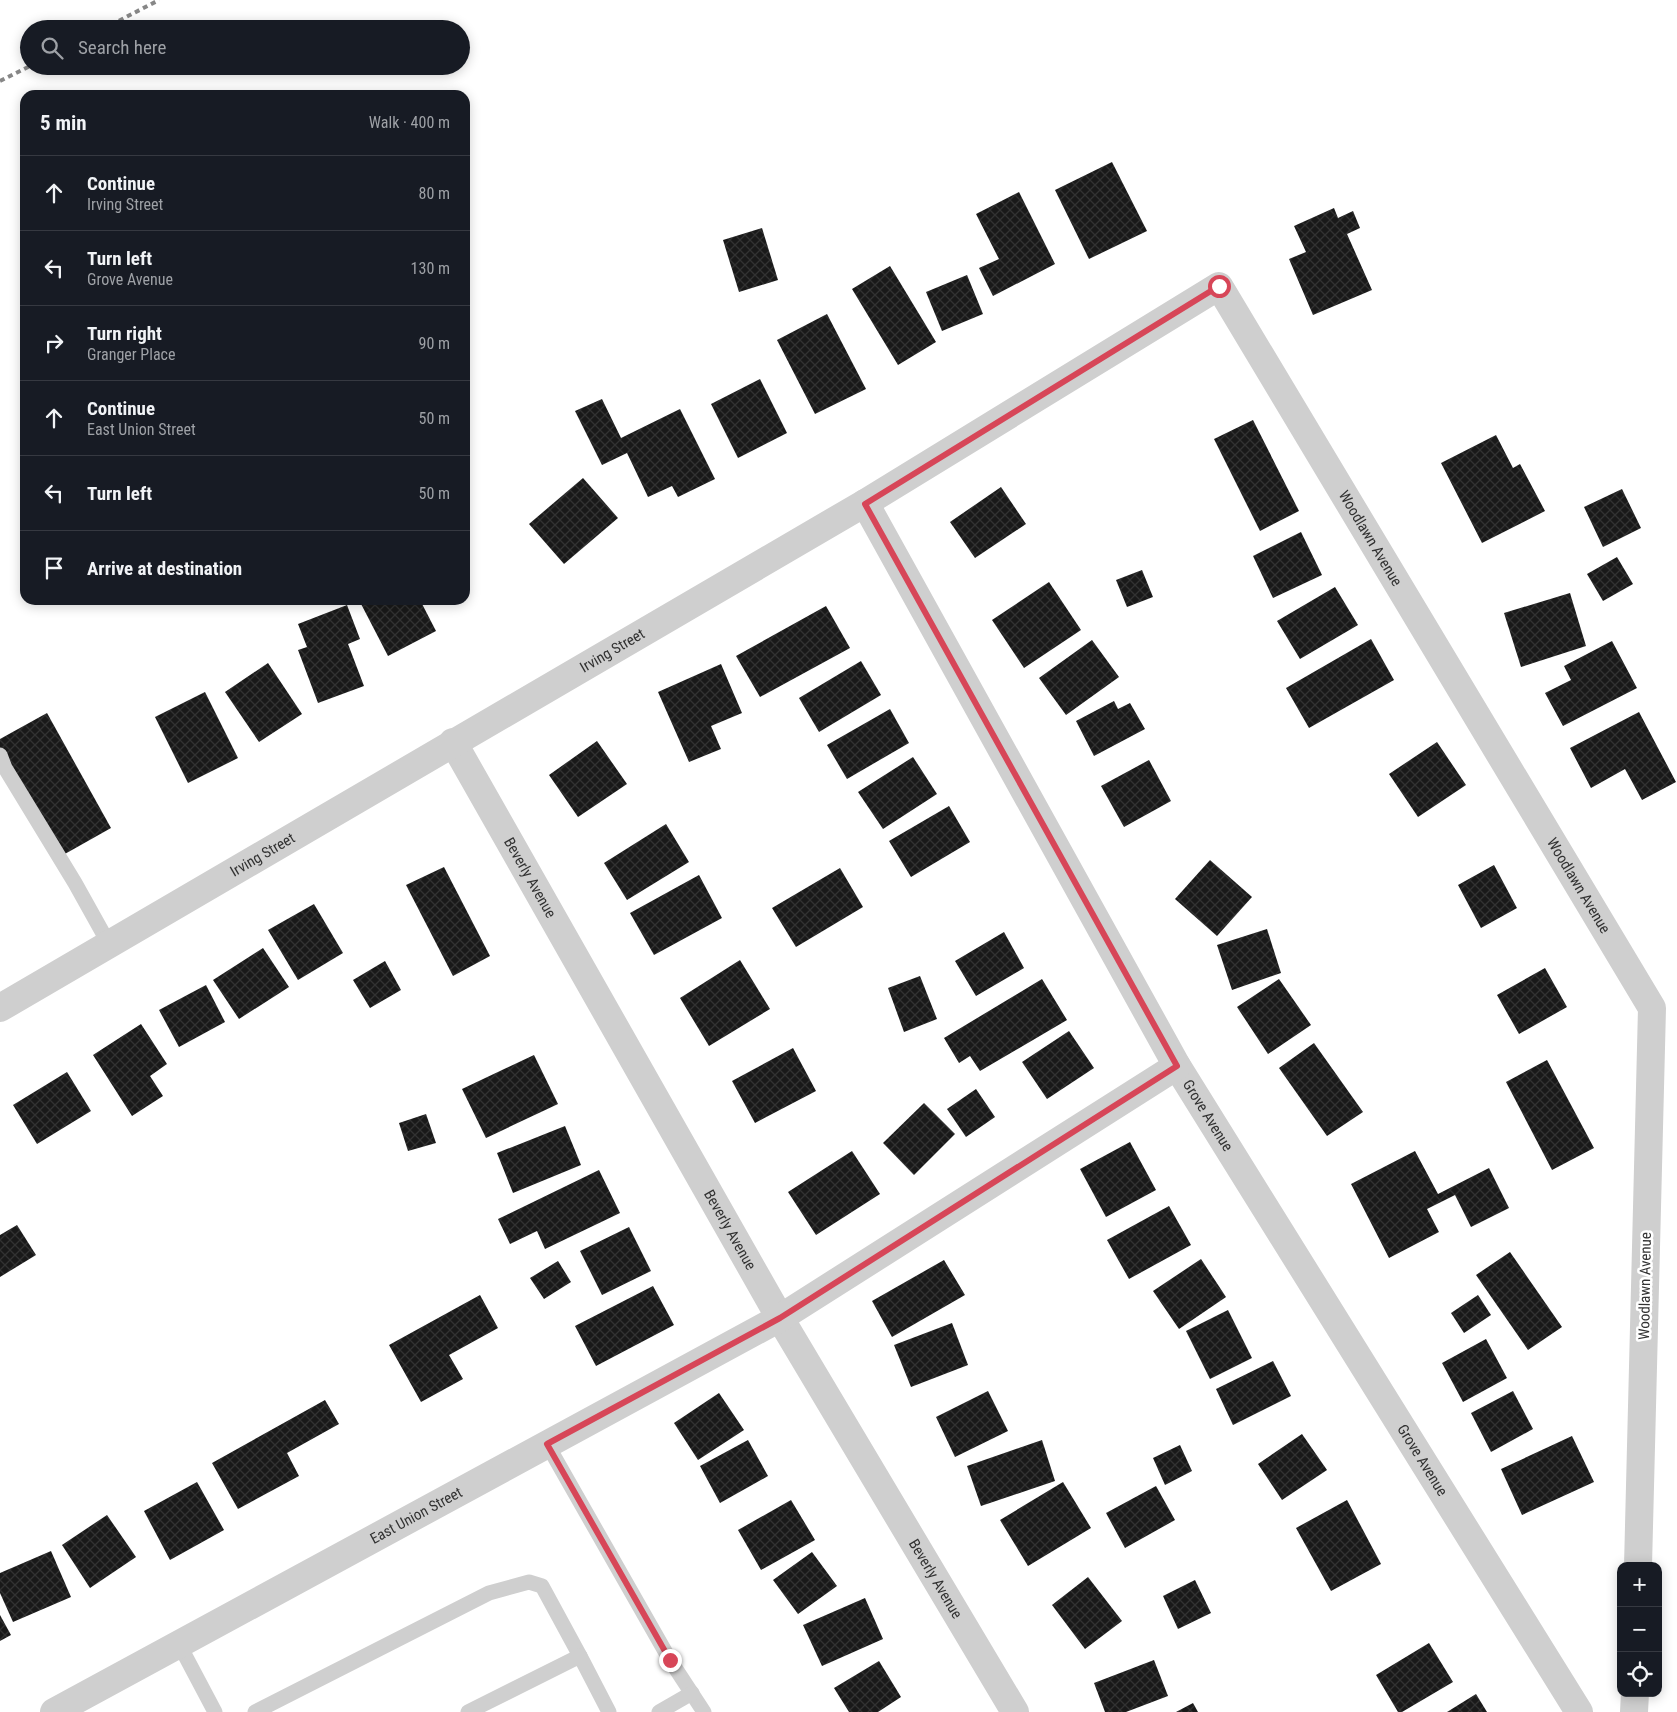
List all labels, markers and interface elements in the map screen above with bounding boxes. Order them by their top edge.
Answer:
search box [20,20,470,75]
icon: search [38,34,66,62]
text: Search here [78,36,166,59]
text: 5 min [40,111,87,135]
text: Walk · 400 m [369,113,450,132]
text: Continue [87,172,155,195]
icon: ahead [40,179,68,207]
text: 80 m [418,184,450,203]
text: Irving Street [87,195,163,214]
text: Turn left [87,247,152,270]
icon: left [40,254,68,282]
text: 130 m [411,259,450,278]
text: Grove Avenue [87,270,173,289]
route start [1208,275,1231,298]
text: Turn right [87,322,162,345]
icon: right [40,329,68,357]
text: 90 m [418,334,450,353]
text: Granger Place [87,345,175,364]
text: Continue [87,397,155,420]
icon: ahead [40,404,68,432]
text: 50 m [418,409,450,428]
text: East Union Street [87,420,196,439]
icon: left [40,479,68,507]
text: Turn left [87,482,152,505]
text: 50 m [418,484,450,503]
street label: Woodlawn Avenue [1335,487,1406,589]
icon: arrive [40,554,68,582]
text: Arrive at destination [87,557,242,580]
street label: Irving Street [577,625,648,676]
street label: Irving Street [227,829,298,881]
street label: Beverly Avenue [500,834,560,921]
street label: Woodlawn Avenue [1543,835,1614,937]
street label: Grove Avenue [1179,1076,1237,1155]
street label: Beverly Avenue [700,1187,760,1273]
street label: Woodlawn Avenue [1635,1232,1655,1340]
street label: Grove Avenue [1393,1421,1451,1499]
street label: East Union Street [367,1483,465,1548]
street label: Beverly Avenue [905,1536,966,1622]
map controls [1617,1562,1662,1697]
button: + [1617,1562,1662,1607]
button: − [1617,1607,1662,1652]
route end [659,1649,682,1672]
button: locate [1617,1652,1662,1697]

